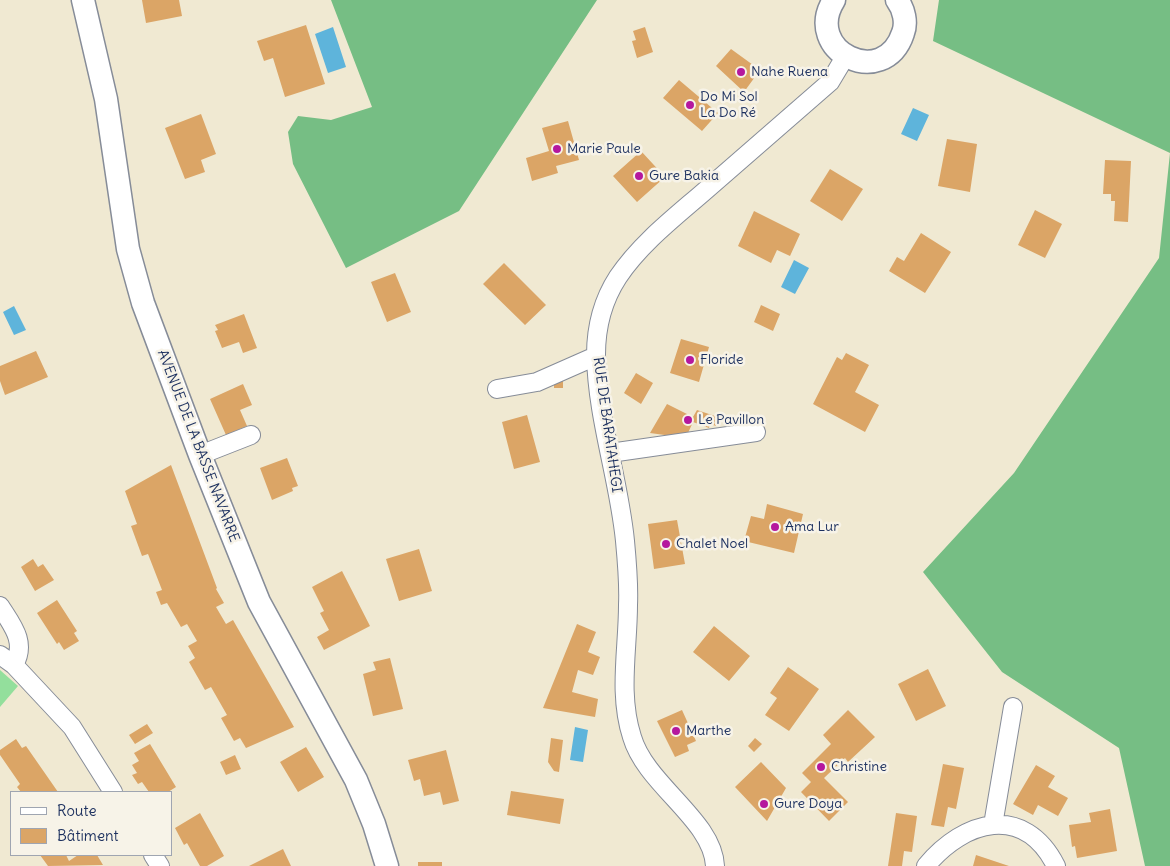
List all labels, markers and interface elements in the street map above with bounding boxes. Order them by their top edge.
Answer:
place label: Nahe Ruena [751,64,828,80]
marker: Nahe Ruena [735,66,747,78]
place label: Do Mi Sol La Do Ré [700,89,758,121]
marker: Do Mi Sol La Do Ré [684,99,696,111]
place label: Marie Paule [567,141,641,157]
marker: Marie Paule [551,143,563,155]
place label: Gure Bakia [649,168,719,184]
marker: Gure Bakia [633,170,645,182]
street label: AVENUE DE LA BASSE NAVARRE [153,347,243,545]
place label: Floride [700,352,743,368]
marker: Floride [684,354,696,366]
street label: RUE DE BARATAHEGI [589,356,625,494]
place label: Le Pavillon [698,412,764,428]
marker: Le Pavillon [682,414,694,426]
place label: Ama Lur [785,519,839,535]
marker: Ama Lur [769,521,781,533]
place label: Chalet Noel [676,536,748,552]
marker: Chalet Noel [660,538,672,550]
place label: Marthe [686,723,731,739]
marker: Marthe [670,725,682,737]
place label: Christine [831,759,887,775]
marker: Christine [815,761,827,773]
legend [10,791,172,856]
place label: Gure Doya [774,796,842,812]
marker: Gure Doya [758,798,770,810]
text: Route [57,801,97,820]
text: Bâtiment [57,826,119,845]

